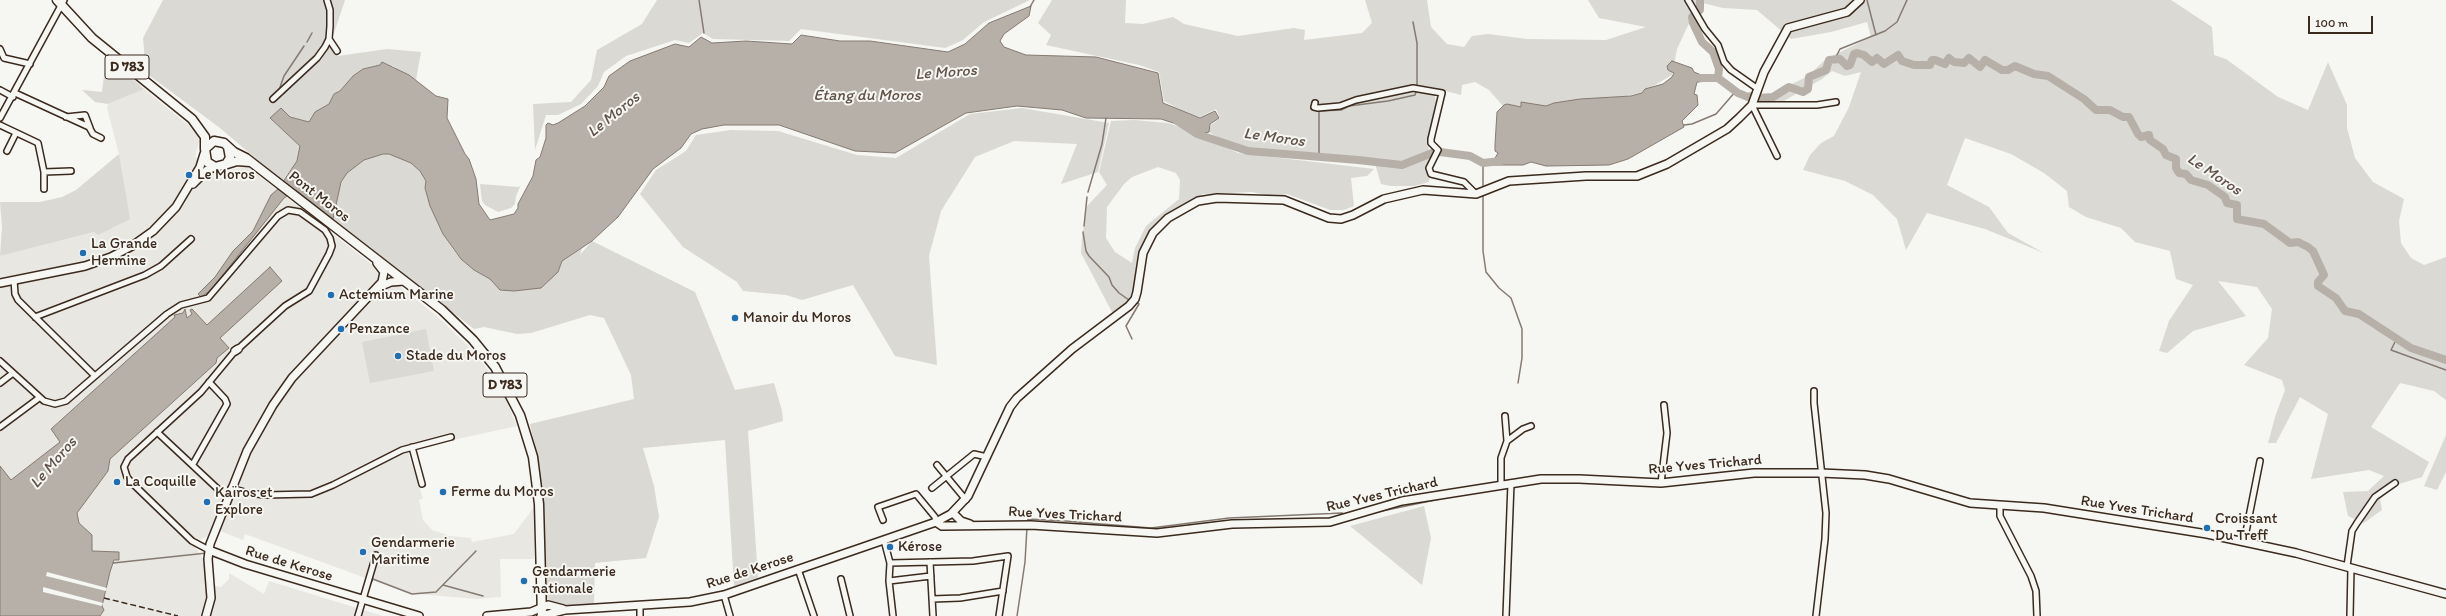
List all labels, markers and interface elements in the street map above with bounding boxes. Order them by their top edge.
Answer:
scale bar [2310,8,2375,34]
text: 100 m [2315,16,2348,30]
road number: D 783 [105,55,149,79]
water label: Le Moros [915,61,977,85]
water label: Étang du Moros [813,86,921,106]
water label: Le Moros [584,88,644,142]
water label: Le Moros [1242,124,1306,152]
water label: Le Moros [2183,150,2245,200]
place label: Le Moros [197,166,255,184]
street label: Pont Moros [285,167,353,227]
marker: Le Moros [184,170,194,180]
place label: La Grande Hermine [91,235,157,270]
marker: La Grande Hermine [78,248,88,258]
place label: Actemium Marine [339,286,454,304]
marker: Actemium Marine [326,290,336,300]
place label: Manoir du Moros [743,309,851,327]
marker: Manoir du Moros [730,313,740,323]
place label: Penzance [349,320,410,338]
marker: Penzance [336,324,346,334]
place label: Stade du Moros [406,347,506,365]
marker: Stade du Moros [393,351,403,361]
road number: D 783 [483,373,527,397]
water label: Le Moros [27,433,81,493]
street label: Rue Yves Trichard [1648,451,1762,479]
place label: La Coquille [125,473,196,491]
street label: Rue Yves Trichard [1325,473,1439,517]
marker: La Coquille [112,477,122,487]
place label: Ferme du Moros [451,483,554,501]
place label: Kaïros et Explore [215,484,273,519]
marker: Ferme du Moros [438,487,448,497]
street label: Rue Yves Trichard [2079,492,2195,528]
marker: Kaïros et Explore [202,497,212,507]
street label: Rue Yves Trichard [1008,503,1122,527]
place label: Croissant Du Treff [2215,510,2277,545]
marker: Croissant Du Treff [2202,523,2212,533]
place label: Gendarmerie Maritime [371,534,455,569]
place label: Kérose [898,538,942,556]
street label: Rue de Kerose [243,542,335,586]
marker: Kérose [885,542,895,552]
marker: Gendarmerie Maritime [358,547,368,557]
street label: Rue de Kerose [704,548,796,594]
place label: Gendarmerie nationale [532,563,616,598]
marker: Gendarmerie nationale [519,576,529,586]

